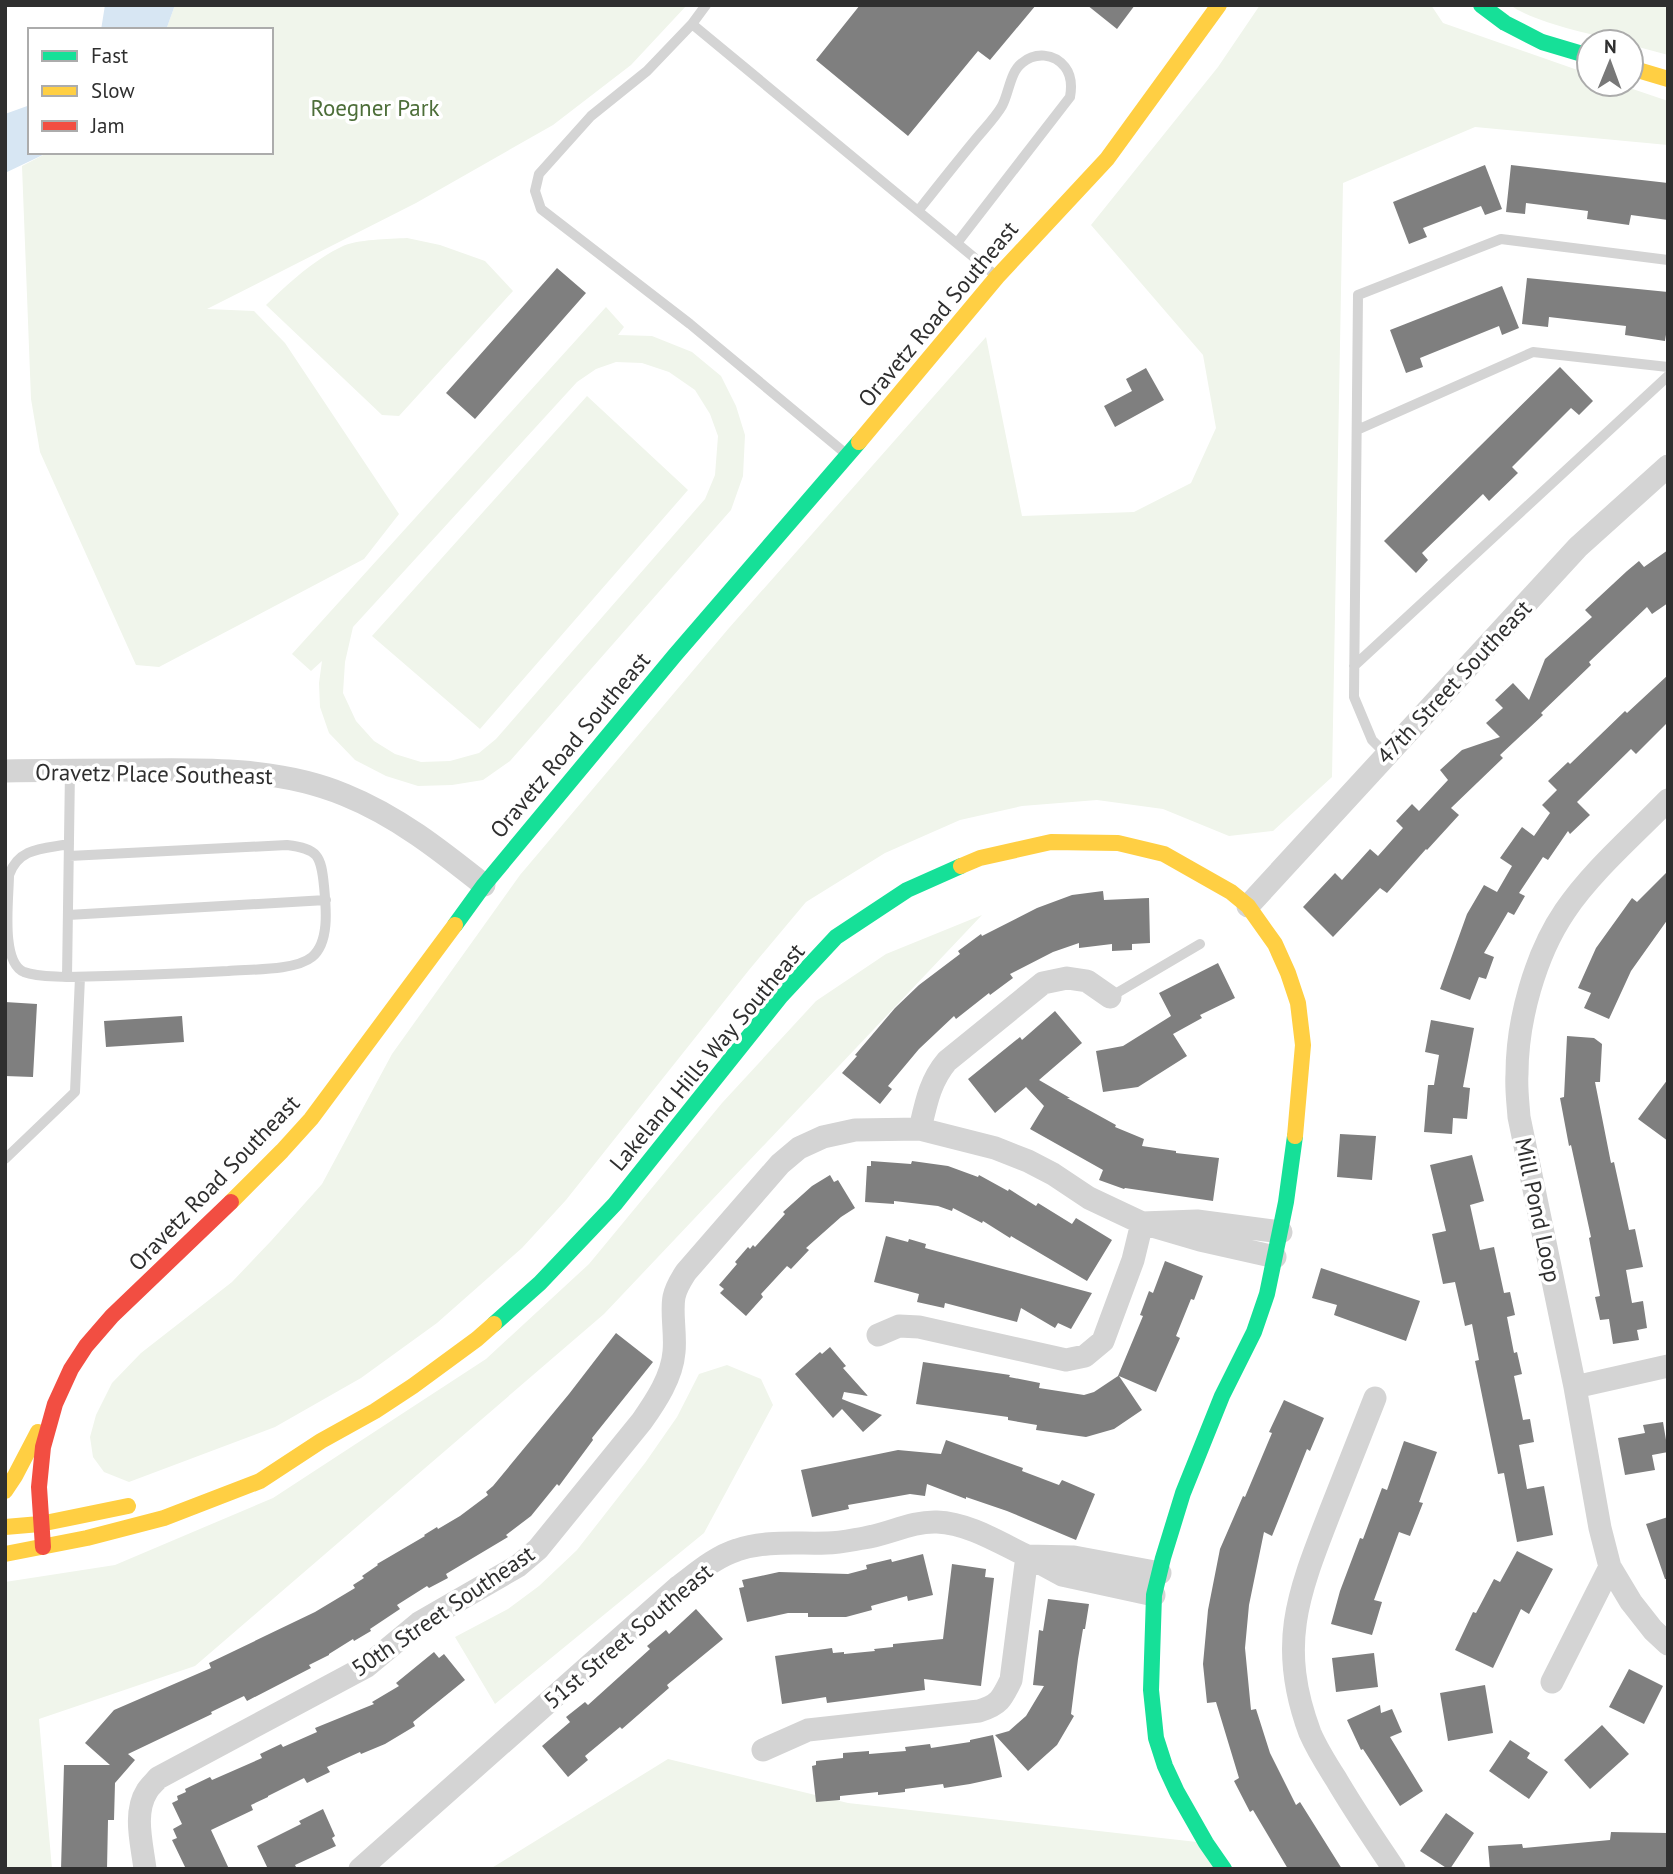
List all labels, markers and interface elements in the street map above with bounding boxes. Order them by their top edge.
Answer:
legend [28,28,273,154]
north arrow [1575,28,1645,98]
text: N [1604,34,1617,58]
text: Fast [91,42,128,69]
text: Slow [91,77,135,104]
park label: Roegner Park [310,93,440,122]
text: Jam [90,112,125,139]
street label: Oravetz Road Southeast [851,215,1024,413]
street label: 47th Street Southeast [1370,593,1537,770]
street label: Oravetz Road Southeast [483,646,656,844]
street label: Oravetz Place Southeast [35,757,273,790]
street label: Lakeland Hills Way Southeast [603,937,811,1176]
street label: Oravetz Road Southeast [122,1088,305,1277]
street label: Mill Pond Loop [1509,1135,1568,1285]
street label: 50th Street Southeast [346,1539,540,1683]
street label: 51st Street Southeast [537,1556,718,1715]

